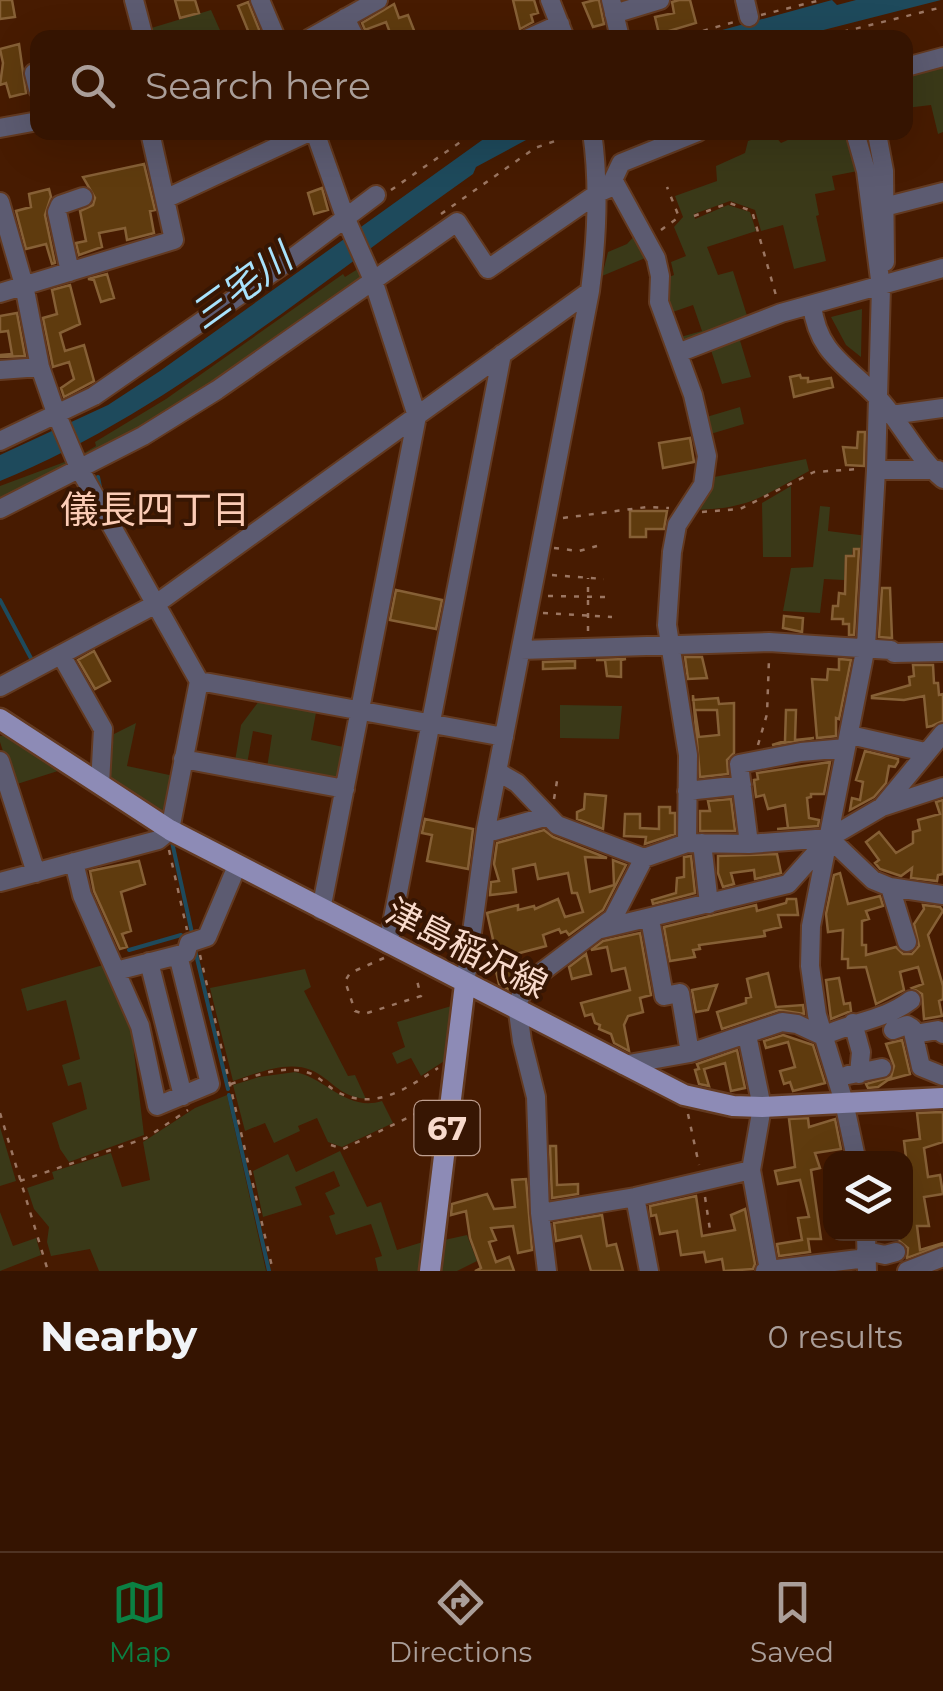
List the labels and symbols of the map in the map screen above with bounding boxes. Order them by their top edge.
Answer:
water label: 三宅川 [181,231,304,339]
district label: 儀長四丁目 [60,486,250,533]
street label: 津島稲沢線 [379,889,555,1007]
road number: 67 [414,1101,480,1155]

